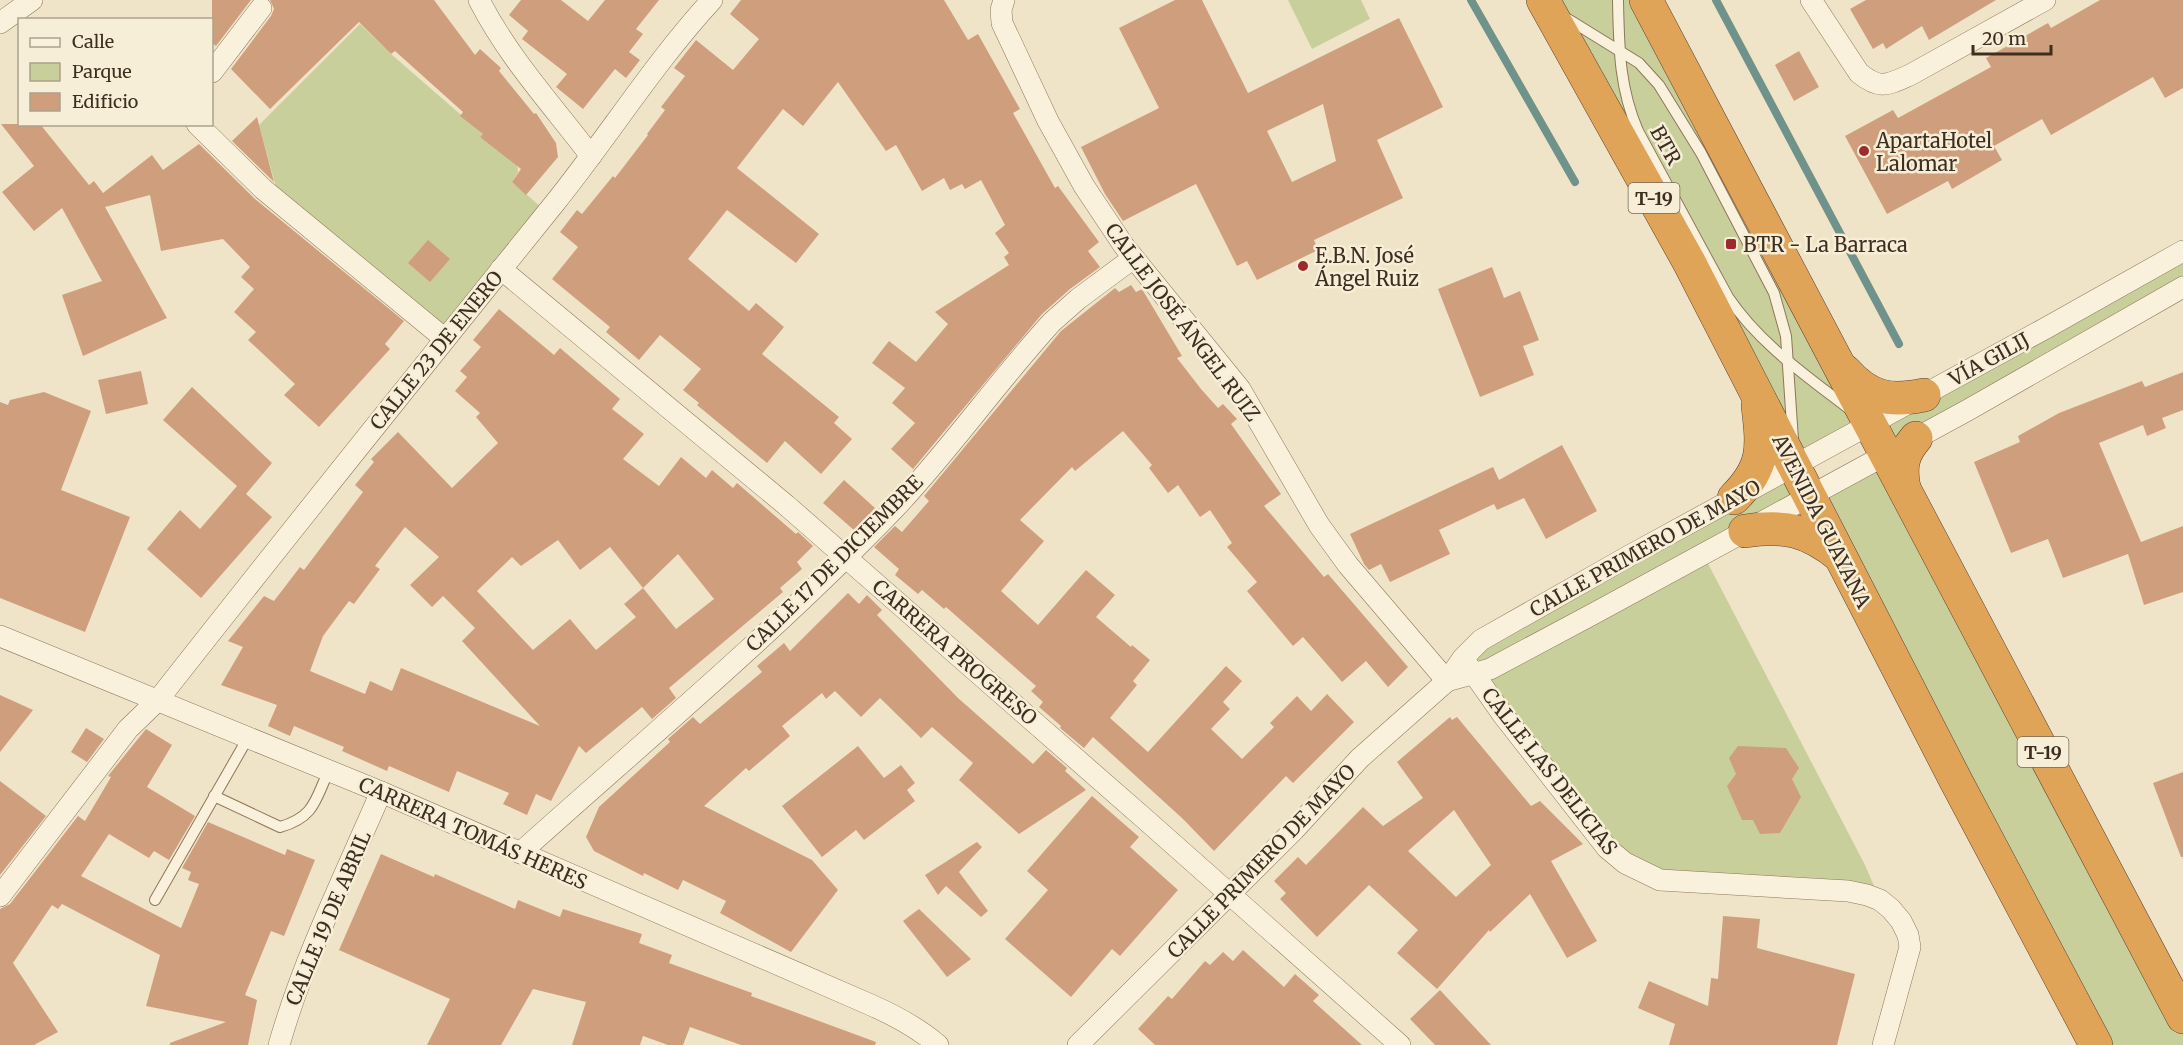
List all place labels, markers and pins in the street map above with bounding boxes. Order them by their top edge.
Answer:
place label: ApartaHotel Lalomar [1875,128,1992,176]
marker: ApartaHotel Lalomar [1857,144,1871,158]
place label: BTR - La Barraca [1743,232,1908,257]
marker: BTR - La Barraca [1724,237,1738,251]
place label: E.B.N. José Ángel Ruiz [1314,243,1419,291]
marker: E.B.N. José Ángel Ruiz [1296,259,1310,273]

